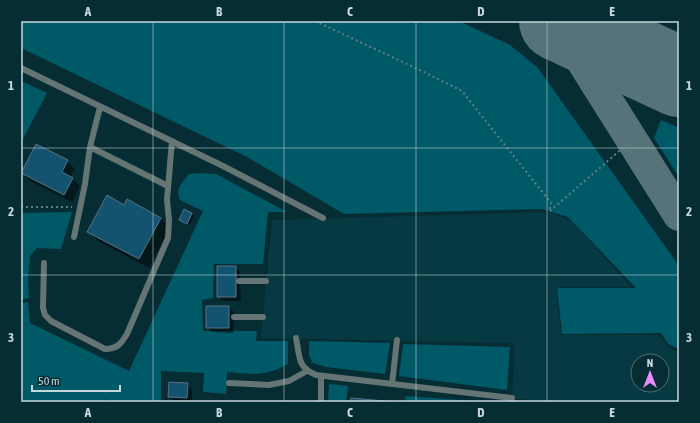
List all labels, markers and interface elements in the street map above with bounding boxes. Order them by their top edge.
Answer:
text: A [84,4,92,19]
text: B [216,4,223,19]
text: C [347,4,353,19]
text: D [477,4,485,19]
text: E [609,4,615,19]
text: 1 [8,78,14,93]
text: 1 [686,78,692,93]
text: 2 [8,204,14,219]
text: 2 [686,204,692,219]
text: 3 [8,330,14,345]
text: 3 [686,330,692,345]
north arrow [630,353,670,393]
text: N [647,357,653,369]
scale bar [32,367,120,393]
text: 50 m [38,374,60,388]
text: A [84,405,92,420]
text: B [216,405,223,420]
text: C [347,405,353,420]
text: D [477,405,485,420]
text: E [609,405,615,420]

